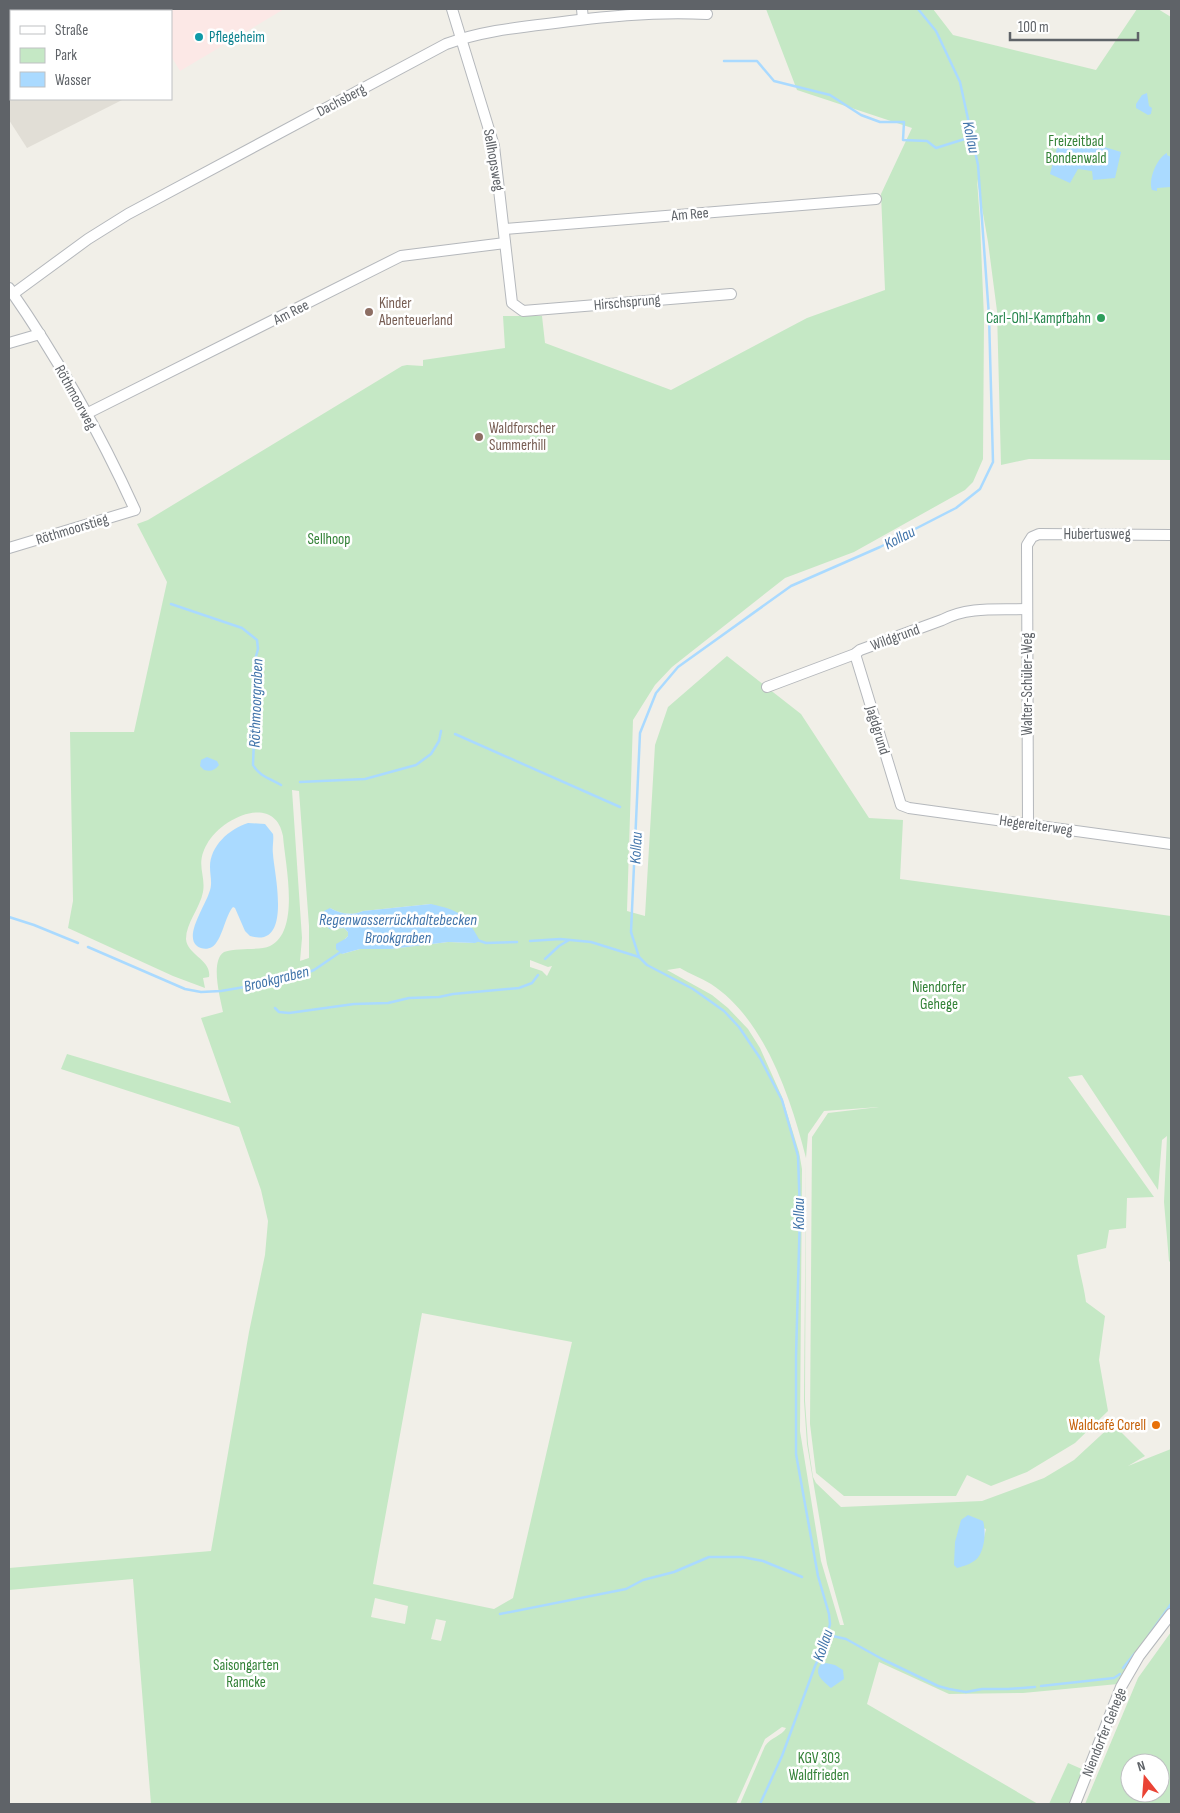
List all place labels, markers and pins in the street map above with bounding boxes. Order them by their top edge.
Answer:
place label: Pflegeheim [209,28,265,47]
marker: Pflegeheim [193,31,205,43]
place label: Kinder Abenteuerland [378,294,453,330]
marker: Kinder Abenteuerland [363,306,375,318]
place label: Carl-Ohl-Kampfbahn [986,309,1091,328]
marker: Carl-Ohl-Kampfbahn [1095,312,1107,324]
place label: Waldforscher Summerhill [489,419,556,455]
marker: Waldforscher Summerhill [473,431,485,443]
place label: Waldcafé Corell [1069,1416,1146,1435]
marker: Waldcafé Corell [1150,1419,1162,1431]

